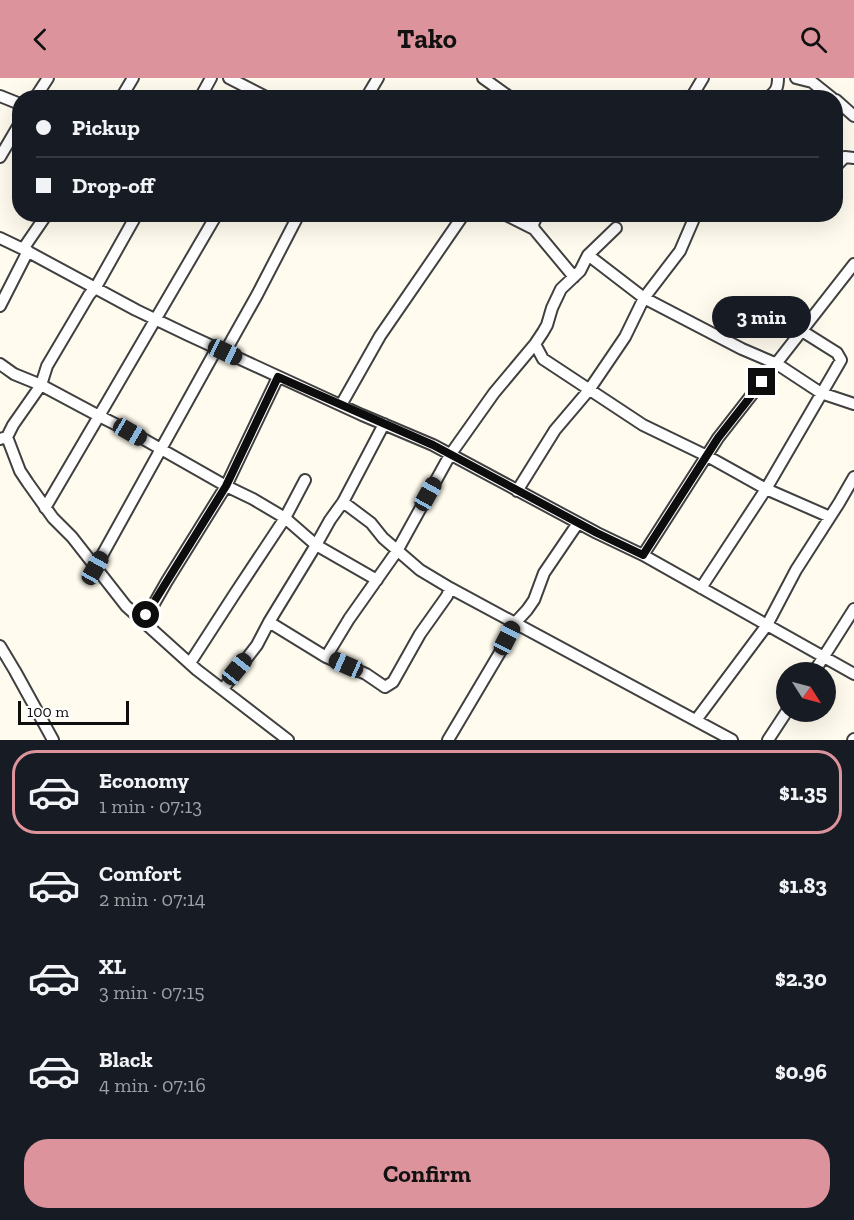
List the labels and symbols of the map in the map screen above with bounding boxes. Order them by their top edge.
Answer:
callout: 3 min [712,295,812,337]
car [205,336,245,368]
route end [748,368,775,395]
car [110,415,150,449]
car [411,474,445,514]
car [78,548,112,588]
route start [132,601,159,628]
car [491,618,523,658]
car [219,649,255,689]
car [326,649,366,681]
north arrow [776,662,836,722]
scale bar [18,698,129,726]

